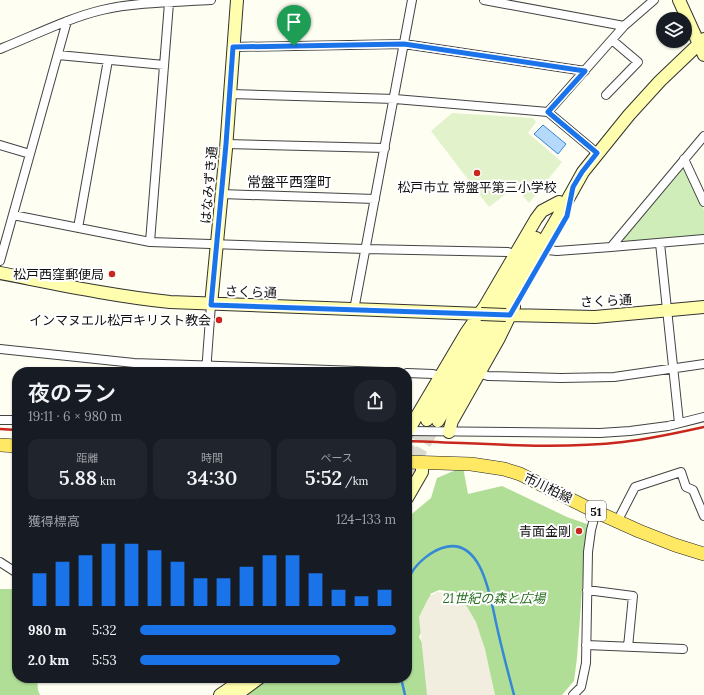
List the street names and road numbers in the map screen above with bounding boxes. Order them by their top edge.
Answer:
street label: はなみずき通 [197,145,221,225]
street label: さくら通 [225,283,277,301]
street label: さくら通 [580,291,632,311]
street label: 市川柏線 [521,469,575,507]
road number: 51 [586,501,606,521]

